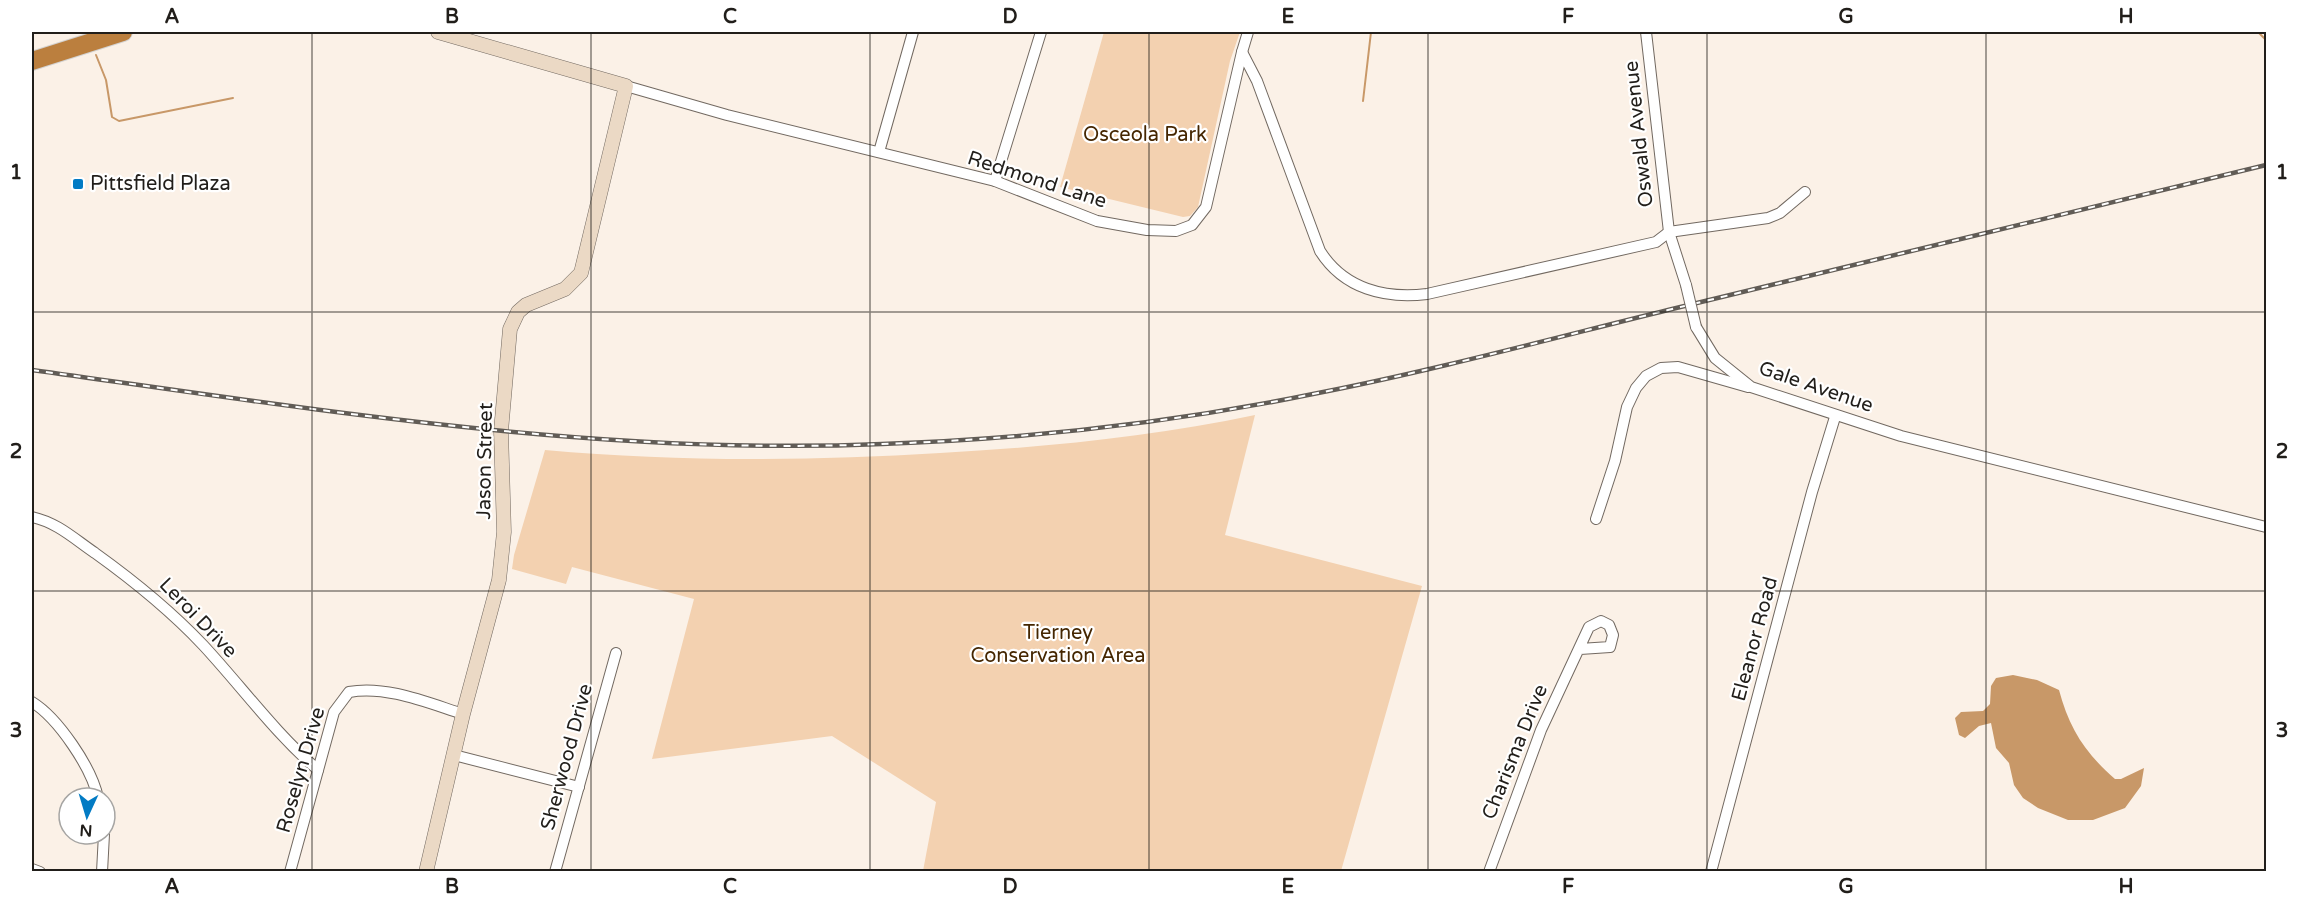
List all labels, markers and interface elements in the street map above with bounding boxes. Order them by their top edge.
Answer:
text: A [165,5,180,29]
text: B [445,5,459,29]
text: C [723,5,737,29]
text: D [1002,5,1018,29]
text: E [1282,5,1295,29]
text: F [1562,5,1574,29]
text: G [1838,5,1854,29]
text: H [2118,5,2134,29]
street label: Oswald Avenue [1619,60,1659,208]
park label: Osceola Park [1083,123,1207,147]
street label: Redmond Lane [964,146,1110,214]
text: 1 [10,161,22,185]
text: 1 [2276,161,2288,185]
place label: Pittsfield Plaza [90,172,231,196]
marker: Pittsfield Plaza [71,177,85,191]
street label: Gale Avenue [1756,356,1876,418]
street label: Jason Street [472,402,498,520]
text: 2 [10,440,22,464]
text: 2 [2276,440,2288,464]
street label: Leroi Drive [154,573,242,663]
street label: Eleanor Road [1727,574,1783,704]
park label: Tierney Conservation Area [971,621,1145,668]
street label: Sherwood Drive [536,681,598,833]
street label: Charisma Drive [1477,681,1553,823]
street label: Roselyn Drive [272,704,330,836]
text: 3 [10,719,22,743]
text: 3 [2276,719,2288,743]
north arrow [57,786,117,846]
text: N [79,820,93,840]
text: A [165,875,180,899]
text: B [445,875,459,899]
text: C [723,875,737,899]
text: D [1002,875,1018,899]
text: E [1282,875,1295,899]
text: F [1562,875,1574,899]
text: G [1838,875,1854,899]
text: H [2118,875,2134,899]

